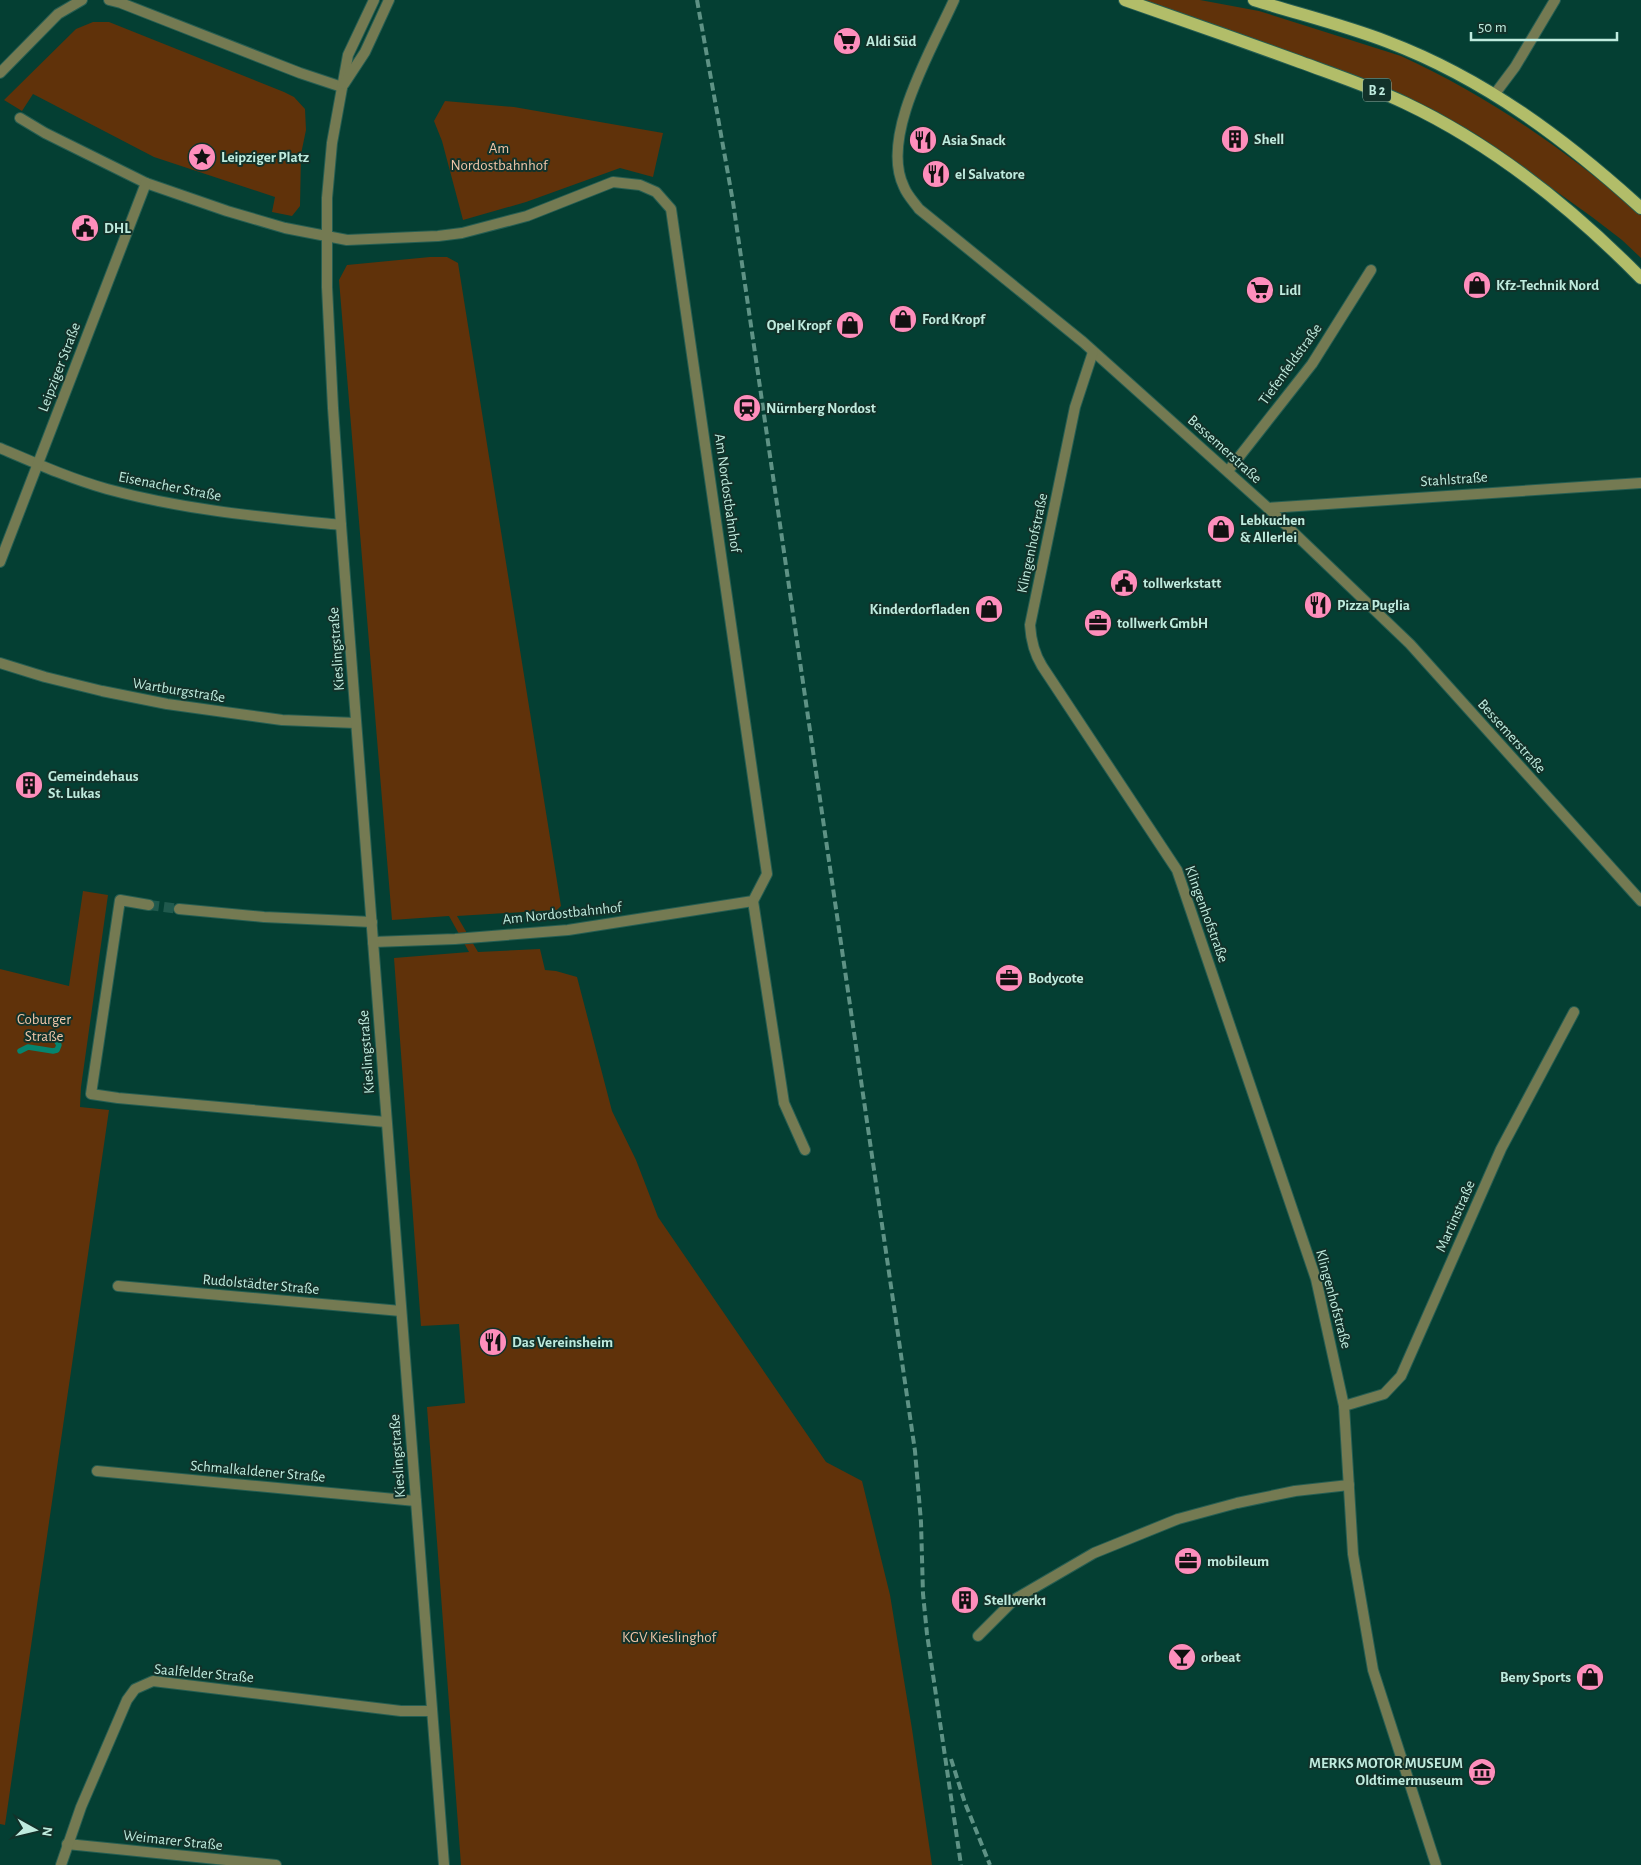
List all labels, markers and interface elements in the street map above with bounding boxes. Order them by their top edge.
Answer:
scale bar [1471,10,1617,42]
text: 50 m [1478,20,1507,35]
supermarket icon: Aldi Süd [832,26,862,56]
place label: Aldi Süd [866,34,916,49]
road number: B 2 [1363,78,1391,102]
building icon: Shell [1220,124,1250,154]
restaurant icon: Asia Snack [908,125,938,155]
place label: Shell [1254,132,1284,147]
place label: Asia Snack [942,133,1006,148]
park label: Am Nordostbahnhof [451,141,549,173]
place icon: Leipziger Platz [187,142,217,172]
place label: Leipziger Platz [221,150,309,165]
restaurant icon: el Salvatore [921,159,951,189]
place label: el Salvatore [955,167,1025,182]
public building icon: DHL [70,213,100,243]
place label: DHL [104,221,131,236]
shop icon: Kfz-Technik Nord [1462,270,1492,300]
supermarket icon: Lidl [1245,275,1275,305]
place label: Kfz-Technik Nord [1496,278,1599,293]
place label: Lidl [1279,283,1301,298]
shop icon: Ford Kropf [888,304,918,334]
shop icon: Opel Kropf [835,310,865,340]
place label: Ford Kropf [922,312,986,327]
place label: Opel Kropf [767,318,832,333]
street label: Leipziger Straße [36,321,83,414]
street label: Tiefenfeldstraße [1256,321,1325,408]
station icon: Nürnberg Nordost [732,393,762,423]
place label: Nürnberg Nordost [766,401,876,416]
street label: Bessemerstraße [1185,412,1265,486]
street label: Am Nordostbahnhof [712,433,743,555]
street label: Eisenacher Straße [117,469,223,504]
street label: Stahlstraße [1420,470,1488,489]
street label: Klingenhofstraße [1015,492,1050,594]
place label: Lebkuchen & Allerlei [1240,513,1305,545]
shop icon: Lebkuchen & Allerlei [1206,514,1236,544]
public building icon: tollwerkstatt [1109,568,1139,598]
place label: tollwerkstatt [1143,576,1221,591]
restaurant icon: Pizza Puglia [1303,590,1333,620]
shop icon: Kinderdorfladen [974,594,1004,624]
place label: Pizza Puglia [1337,598,1410,613]
place label: Kinderdorfladen [869,602,970,617]
street label: Kieslingstraße [326,607,347,691]
office icon: tollwerk GmbH [1083,608,1113,638]
place label: tollwerk GmbH [1117,616,1208,631]
street label: Wartburgstraße [132,676,226,705]
street label: Bessemerstraße [1475,696,1549,776]
place label: Gemeindehaus St. Lukas [48,769,139,801]
building icon: Gemeindehaus St. Lukas [14,770,44,800]
street label: Klingenhofstraße [1182,864,1231,965]
street label: Am Nordostbahnhof [502,900,624,927]
office icon: Bodycote [994,963,1024,993]
place label: Bodycote [1028,971,1084,986]
street label: Kieslingstraße [356,1010,377,1094]
park label: Coburger Straße [17,1012,71,1044]
street label: Martinstraße [1433,1178,1478,1254]
street label: Klingenhofstraße [1313,1248,1354,1350]
street label: Rudolstädter Straße [202,1272,320,1297]
restaurant icon: Das Vereinsheim [478,1327,508,1357]
place label: Das Vereinsheim [512,1335,613,1350]
street label: Kieslingstraße [387,1414,408,1498]
street label: Schmalkaldener Straße [190,1458,326,1485]
office icon: mobileum [1173,1546,1203,1576]
place label: mobileum [1207,1554,1269,1569]
building icon: Stellwerk1 [950,1585,980,1615]
place label: Stellwerk1 [984,1593,1047,1608]
park label: KGV Kieslinghof [622,1630,717,1645]
bar icon: orbeat [1167,1642,1197,1672]
place label: orbeat [1201,1650,1241,1665]
street label: Saalfelder Straße [154,1662,254,1685]
shop icon: Beny Sports [1575,1662,1605,1692]
place label: Beny Sports [1500,1670,1571,1685]
place label: MERKS MOTOR MUSEUM Oldtimermuseum [1309,1756,1463,1788]
museum icon: MERKS MOTOR MUSEUM Oldtimermuseum [1467,1757,1497,1787]
north arrow [10,1805,60,1855]
text: N [39,1826,54,1837]
street label: Weimarer Straße [123,1828,223,1853]

